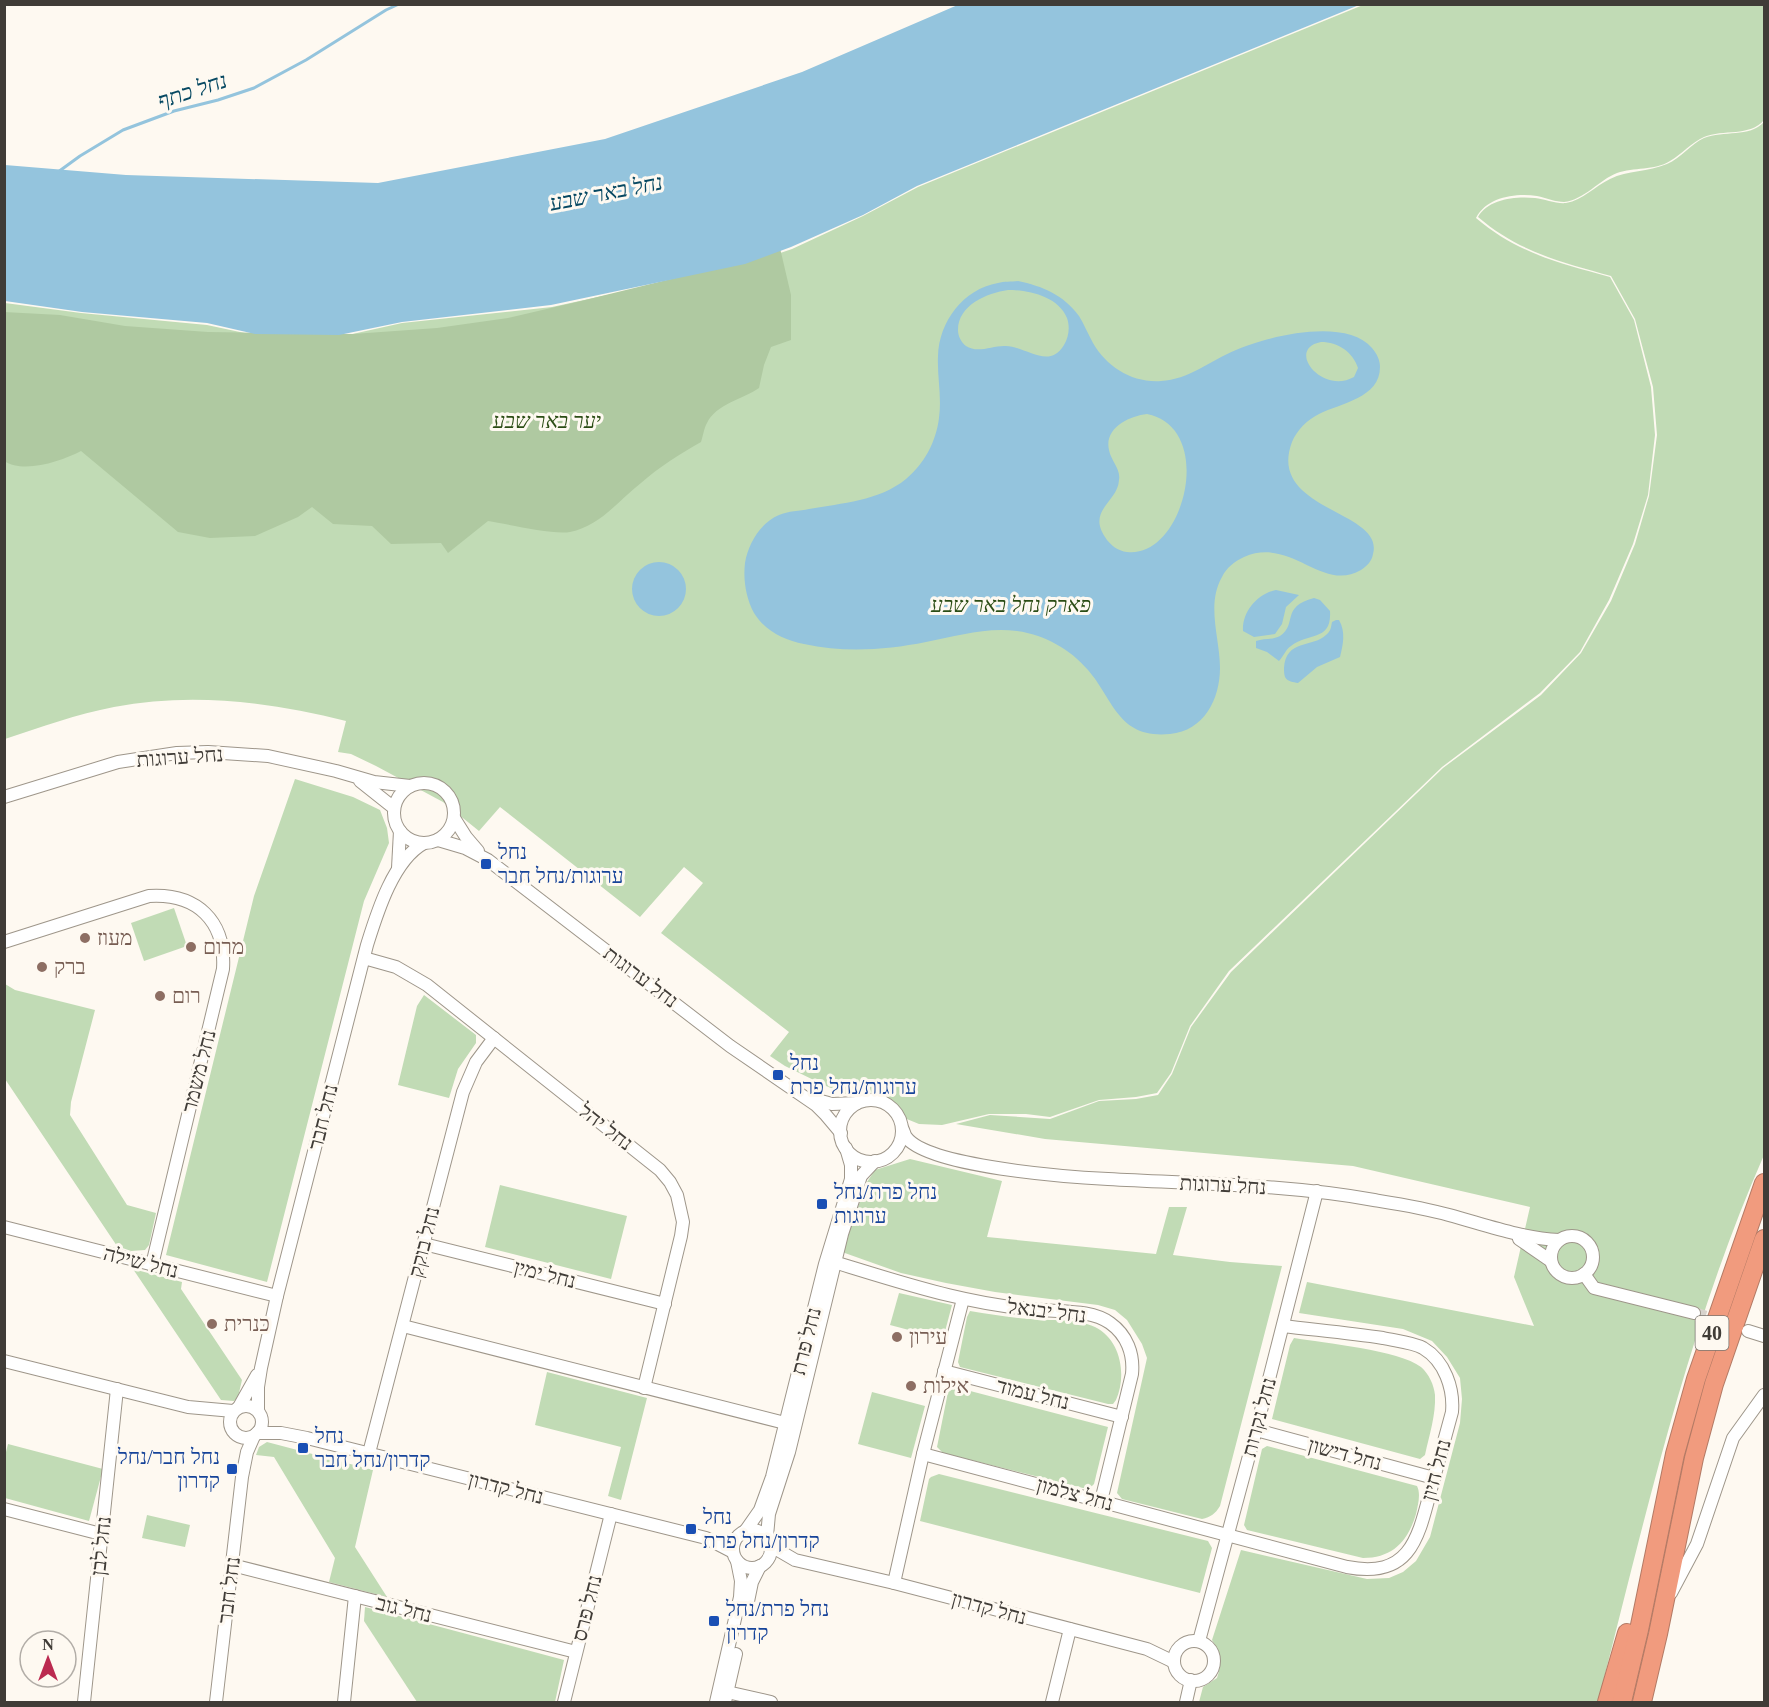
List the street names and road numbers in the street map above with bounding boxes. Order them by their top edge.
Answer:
street label: נחל ערוגות [136,742,224,772]
street label: נחל ערוגות [599,941,683,1013]
street label: נחל משמר [177,1027,221,1115]
street label: נחל חבר [303,1081,343,1153]
street label: נחל יהל [573,1098,638,1155]
street label: נחל ערוגות [1179,1171,1267,1199]
street label: נחל בוקק [404,1204,444,1280]
street label: נחל שילה [101,1241,181,1283]
street label: נחל ימין [511,1255,579,1293]
street label: נחל יבנאל [1005,1294,1088,1328]
street label: נחל פרת [786,1305,826,1377]
road number: 40 [1696,1316,1728,1350]
street label: נחל עמוד [994,1373,1072,1415]
street label: נחל נקרות [1237,1375,1281,1459]
street label: נחל דישון [1305,1433,1385,1475]
street label: נחל חיון [1416,1436,1456,1504]
street label: נחל קדרון [466,1467,546,1509]
street label: נחל צלמון [1034,1472,1116,1516]
street label: נחל לבן [86,1515,116,1577]
street label: נחל חבר [213,1555,245,1625]
street label: נחל פרס [567,1572,607,1644]
street label: נחל קדרון [949,1586,1029,1630]
street label: נחל גוב [374,1590,434,1628]

